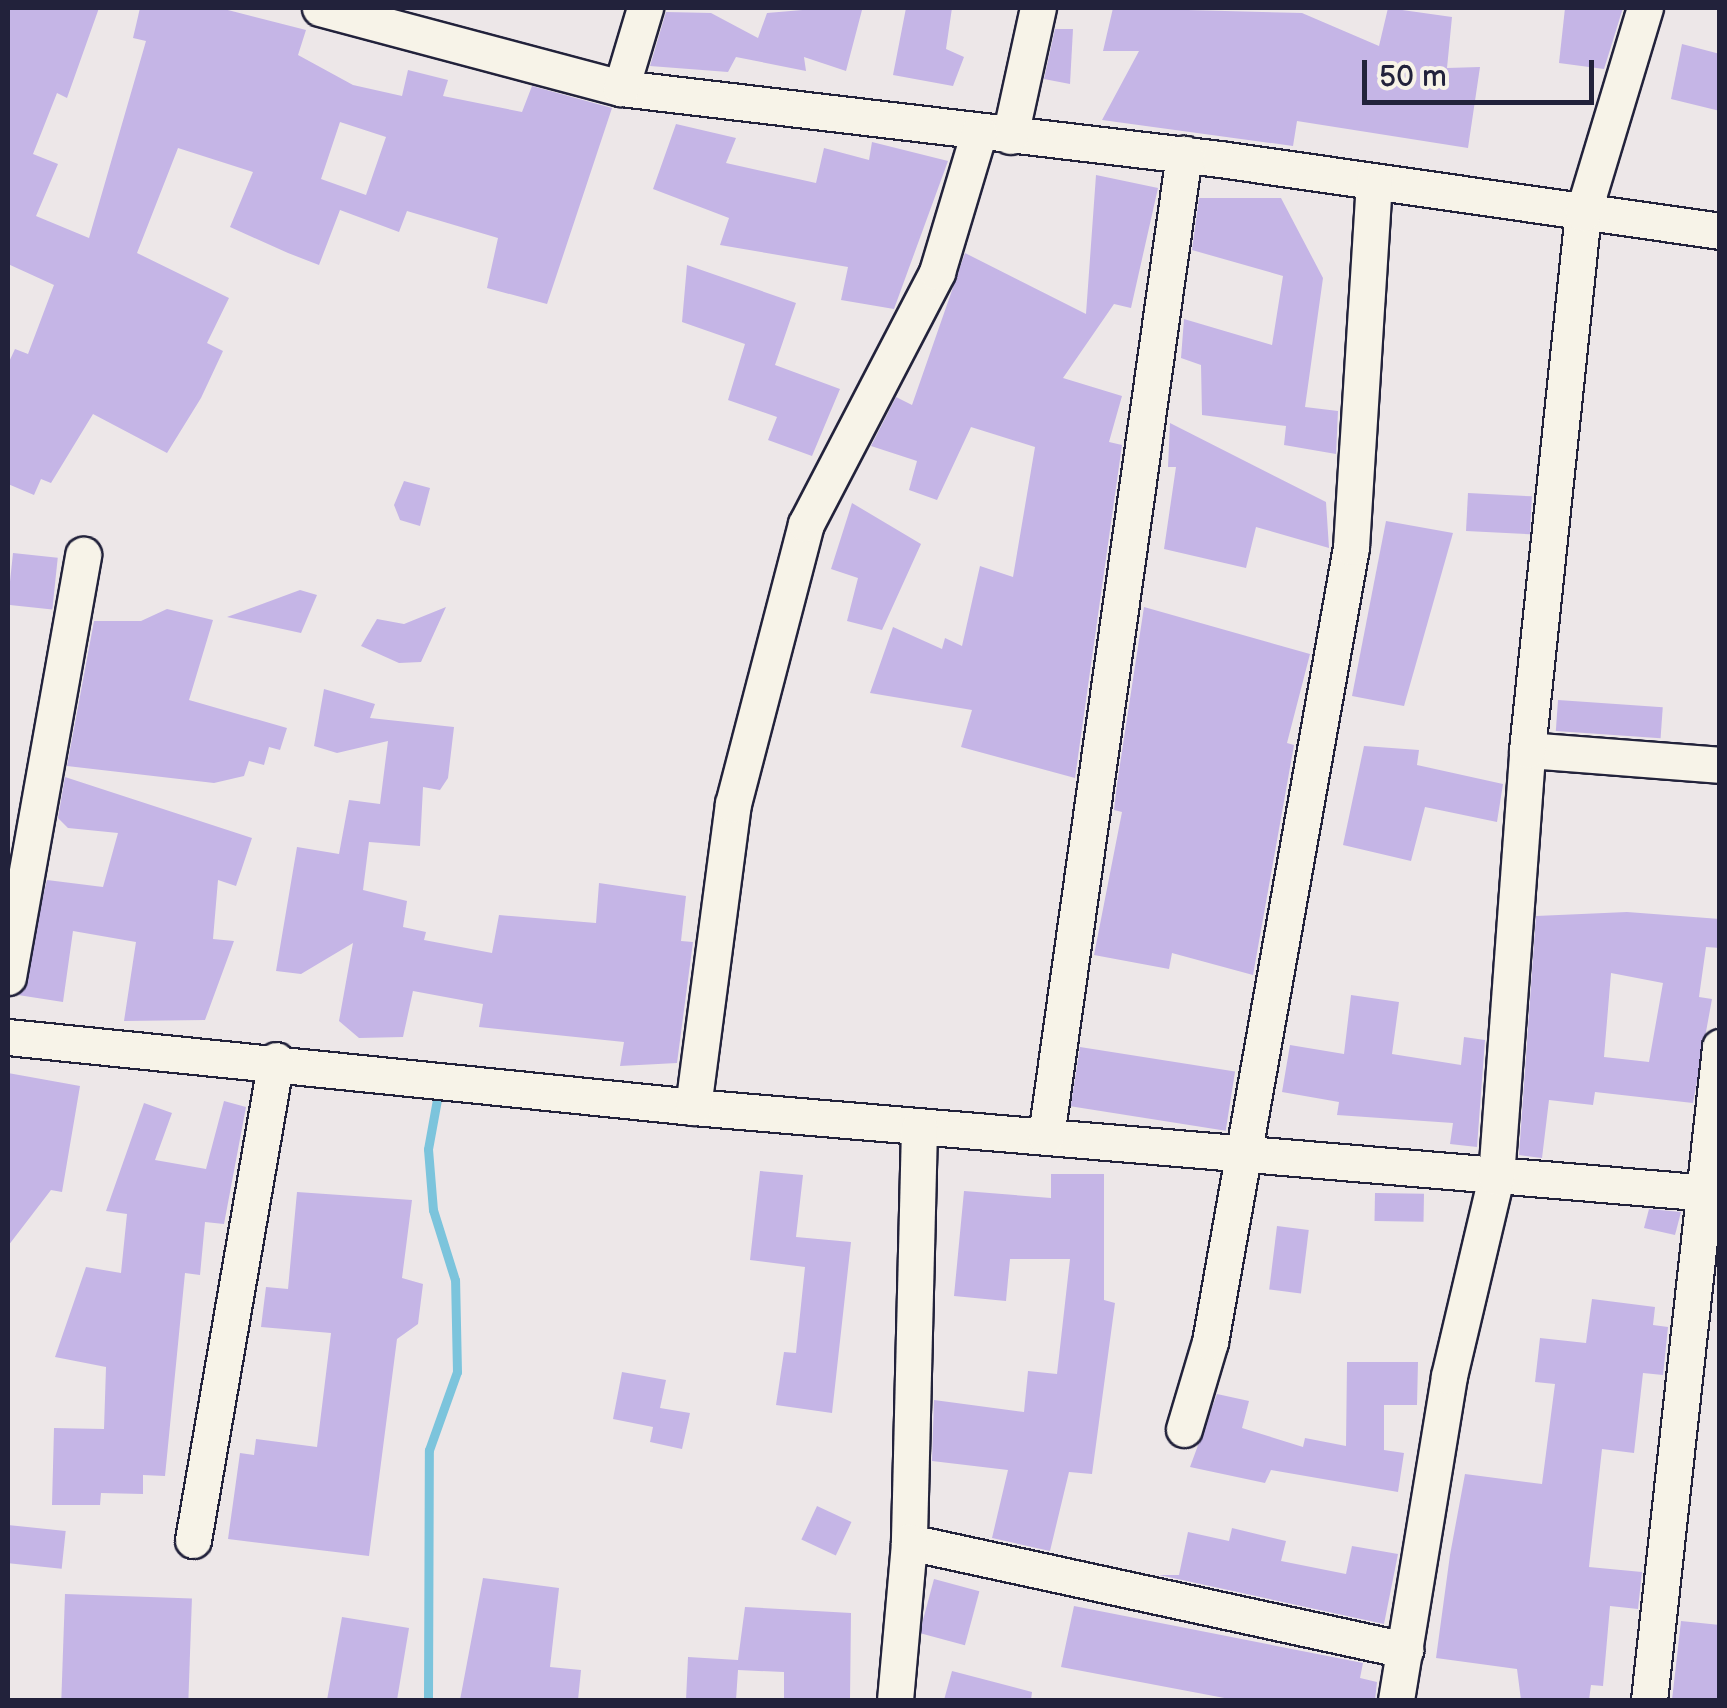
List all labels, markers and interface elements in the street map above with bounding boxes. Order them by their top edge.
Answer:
scale bar [1367,40,1600,102]
text: 50 m [1379,59,1447,95]

